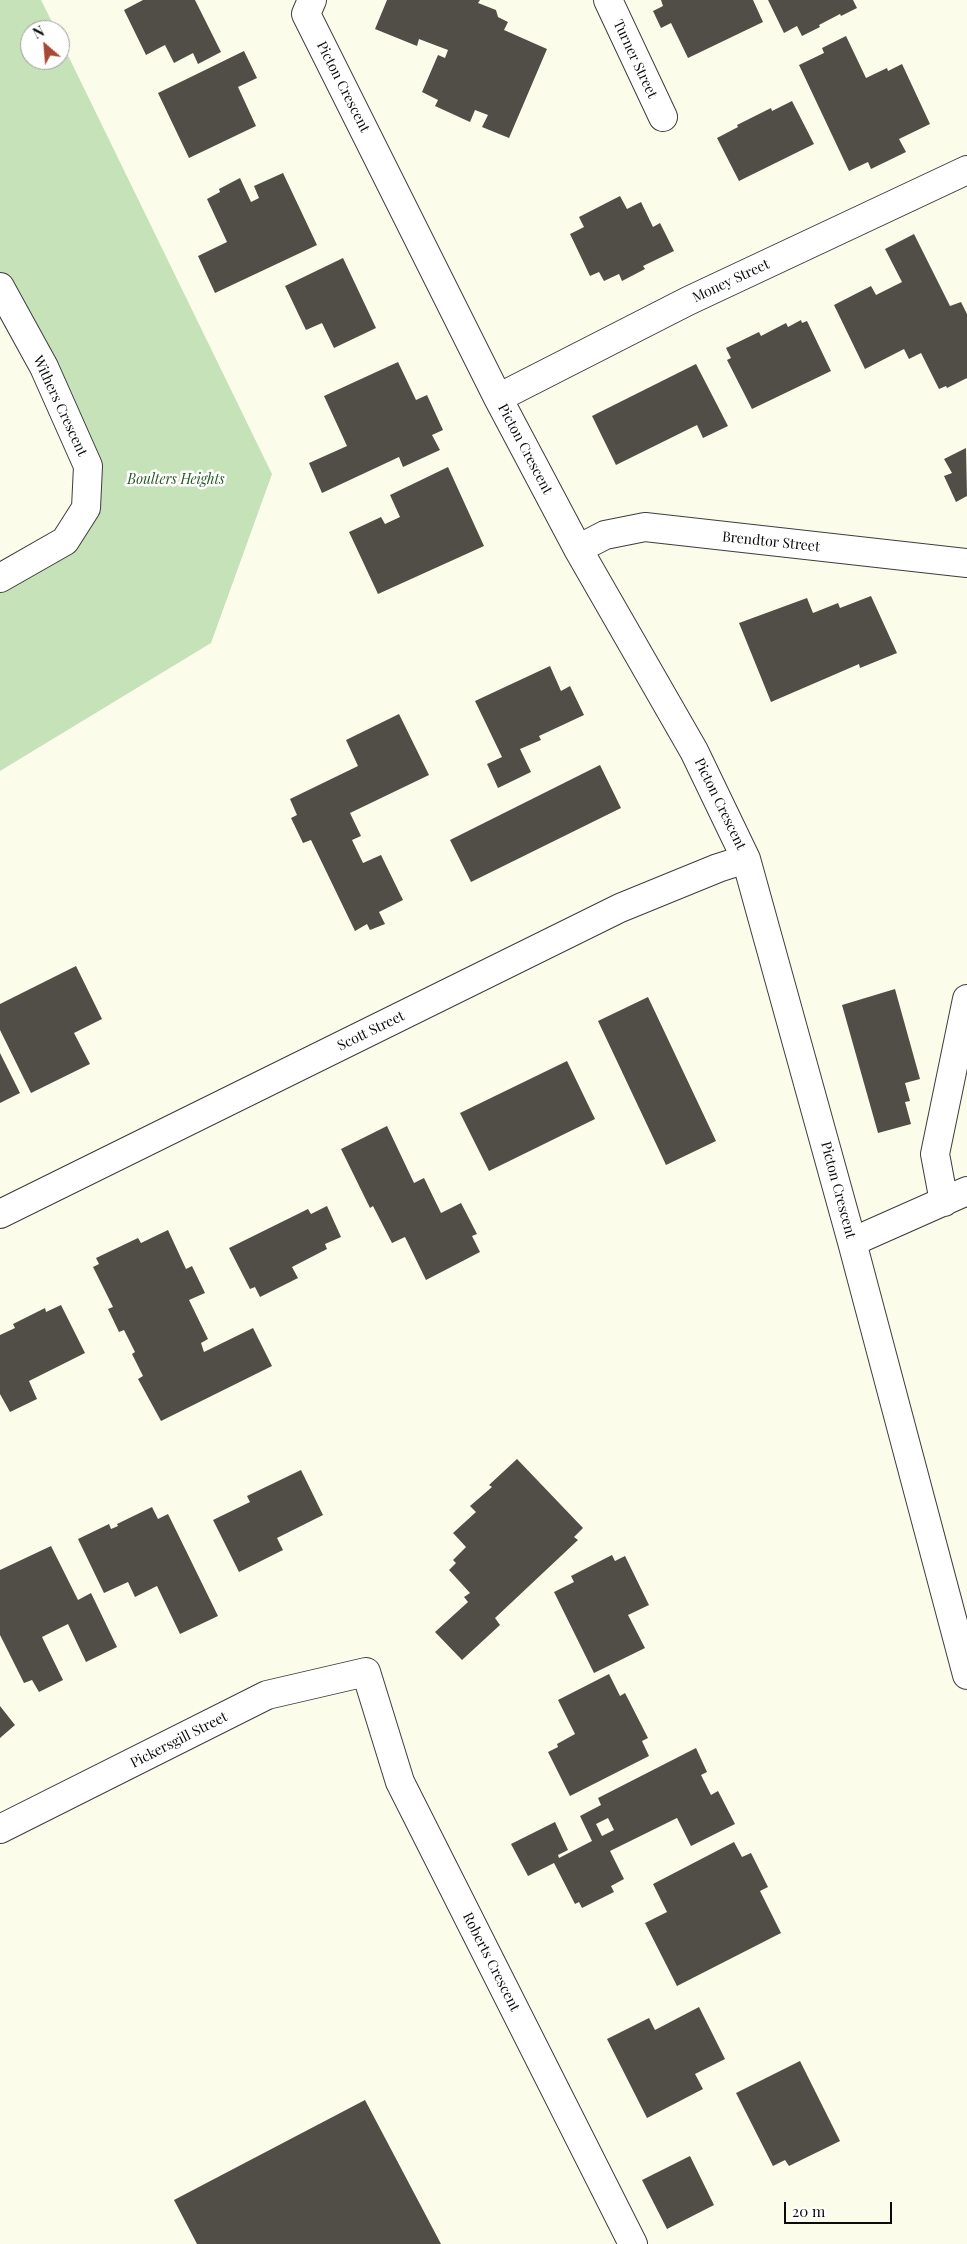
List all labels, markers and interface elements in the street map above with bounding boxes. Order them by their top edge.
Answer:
street label: Turner Street [609,17,661,101]
north arrow [20,20,70,70]
text: N [30,21,47,43]
street label: Picton Crescent [313,39,373,135]
street label: Money Street [690,256,772,306]
street label: Withers Crescent [29,353,91,459]
street label: Picton Crescent [494,401,556,497]
park label: Boulters Heights [127,472,225,488]
street label: Brendtor Street [721,529,821,555]
street label: Picton Crescent [691,756,749,852]
street label: Scott Street [335,1008,407,1054]
street label: Picton Crescent [817,1140,859,1240]
street label: Pickersgill Street [128,1708,230,1772]
street label: Roberts Crescent [459,1910,523,2014]
scale bar [787,2192,894,2224]
text: 20 m [792,2201,825,2221]

